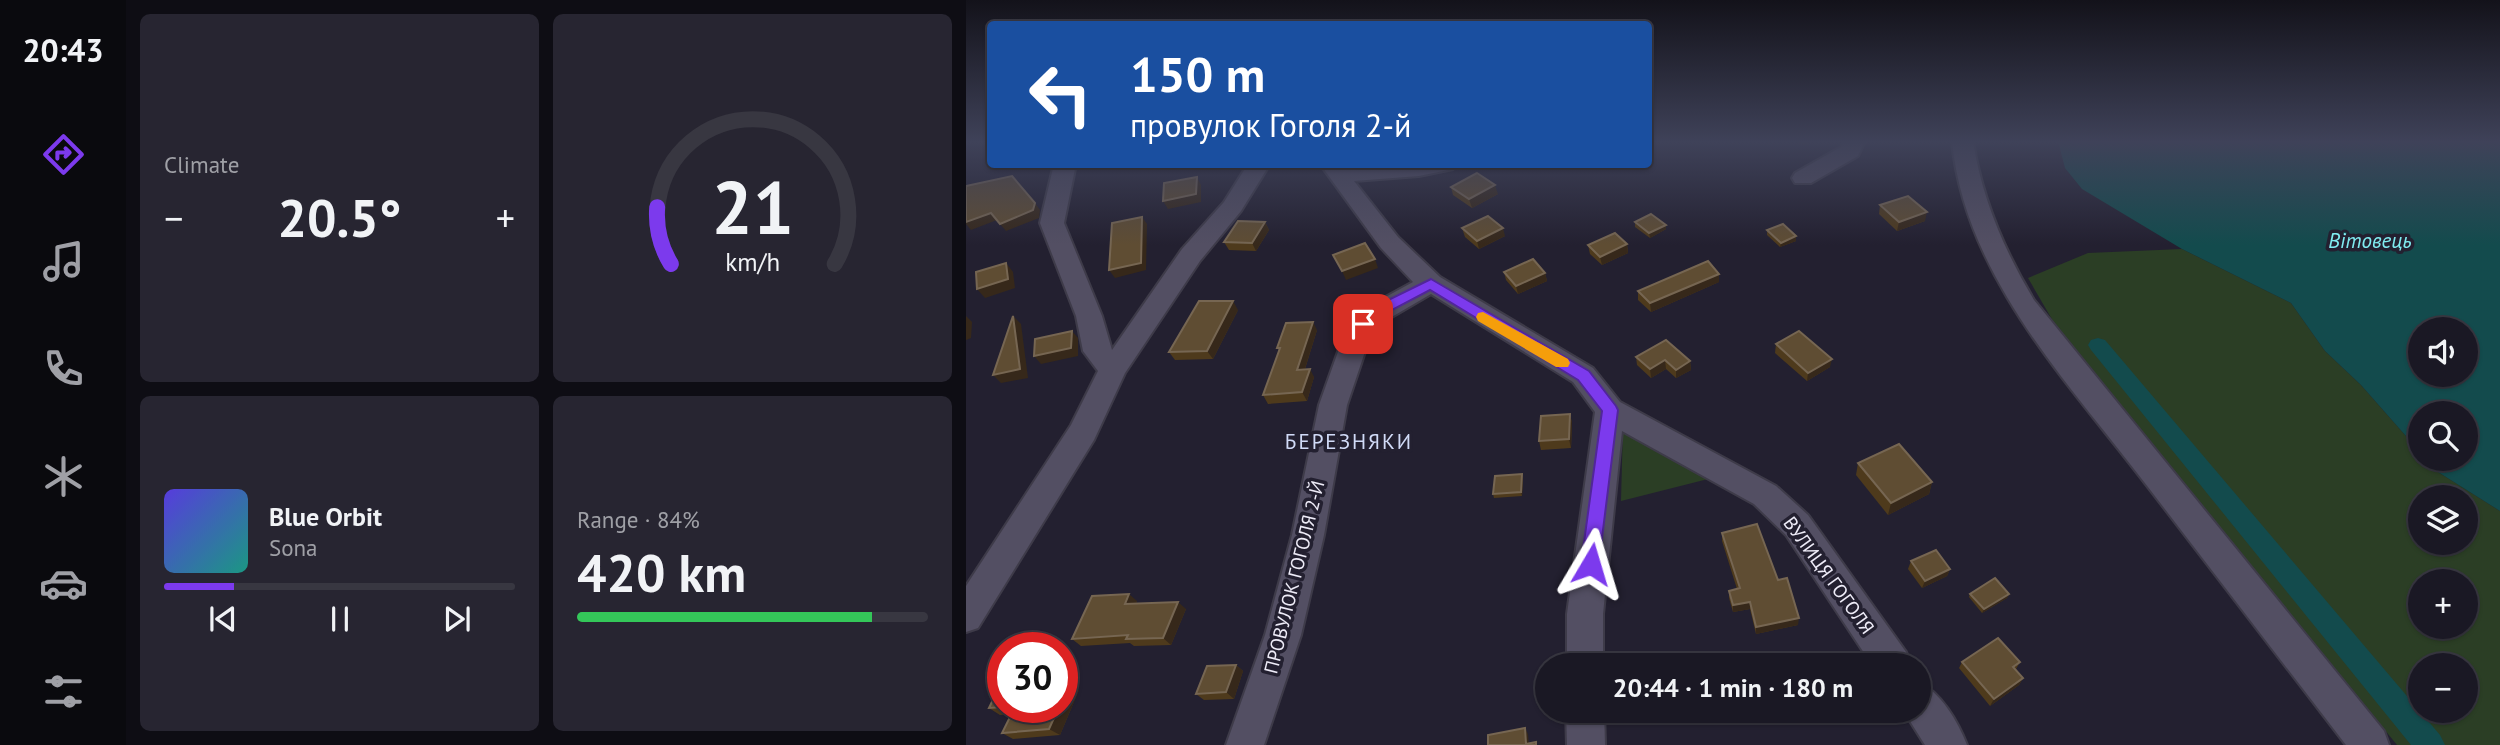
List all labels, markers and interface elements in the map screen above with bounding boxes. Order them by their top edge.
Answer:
text: 20:43 [22,29,104,71]
text: 150 m [1130,42,1265,106]
icon: left [1015,49,1106,140]
text: провулок Гоголя 2-й [1130,104,1411,146]
icon: directions [39,130,88,179]
text: Climate [164,150,239,179]
text: 21 [711,160,794,254]
text: 20.5° [278,184,401,251]
text: − [164,193,183,242]
text: + [496,193,515,242]
water label: Вітовець [2328,227,2412,254]
icon: music [39,237,88,286]
text: km/h [725,246,780,278]
pin [1333,294,1393,354]
icon: arrive [1344,305,1382,343]
map controls [2408,317,2478,723]
button: sound [2408,317,2478,387]
icon: phone [39,344,88,393]
button: search [2408,401,2478,471]
district label: БЕРЕЗНЯКИ [1285,428,1413,455]
icon: climate [39,452,88,501]
street label: ПРОВУЛОК ГОГОЛЯ 2-Й [1258,478,1330,676]
button: layers [2408,485,2478,555]
text: Blue Orbit [269,500,382,533]
text: Range · 84% [577,505,700,534]
street label: ВУЛИЦЯ ГОГОЛЯ [1778,512,1880,638]
position arrow [1554,527,1628,601]
text: Sona [269,533,318,562]
text: 420 km [577,539,746,606]
icon: car [39,559,88,608]
button: + [2408,569,2478,639]
icon: previous [204,600,242,638]
icon: pause [321,600,359,638]
icon: next [438,600,476,638]
speed limit sign: 30 [987,632,1078,723]
button: − [2408,653,2478,723]
icon: filters [39,667,88,716]
text: 20:44 · 1 min · 180 m [1613,671,1853,704]

